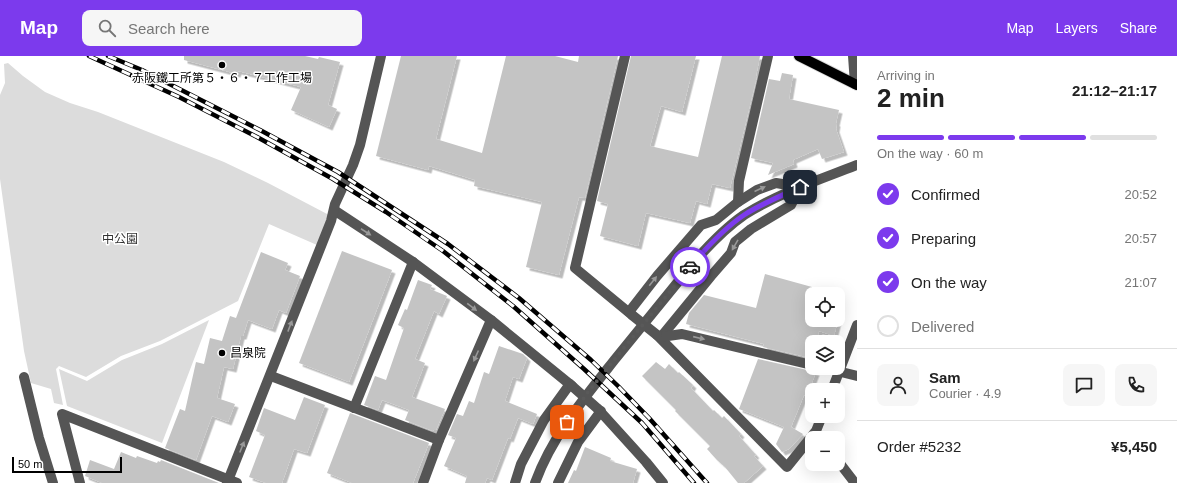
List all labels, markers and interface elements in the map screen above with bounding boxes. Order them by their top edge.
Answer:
search box [82,10,362,46]
text: Map [20,17,58,38]
icon: search [96,17,118,39]
text: Search here [128,20,210,37]
text: Map [1006,20,1034,36]
text: Layers [1056,20,1098,36]
text: Share [1120,20,1157,36]
marker: 赤阪鐵工所第５・６・７工作工場 [217,60,227,70]
text: Arriving in [877,68,935,83]
place label: 赤阪鐵工所第５・６・７工作工場 [132,71,312,85]
text: 21:12–21:17 [1072,82,1157,99]
text: 2 min [877,83,945,113]
text: On the way · 60 m [877,146,983,161]
pin [783,170,817,204]
icon: home [789,176,811,198]
icon: check [877,183,899,205]
one-way arrow [755,186,767,192]
text: Confirmed [911,186,980,203]
text: 20:52 [1124,187,1157,202]
icon: check [877,227,899,249]
one-way arrow [360,228,372,235]
text: Preparing [911,230,976,247]
text: 20:57 [1124,231,1157,246]
park label: 中公園 [102,232,138,246]
one-way arrow [732,239,739,251]
courier [670,247,710,287]
icon: car [679,256,701,278]
icon: check [877,271,899,293]
text: On the way [911,274,987,291]
text: 21:07 [1124,275,1157,290]
one-way arrow [649,276,657,287]
map controls [805,287,845,471]
button: locate [805,287,845,327]
one-way arrow [467,302,478,311]
text: Delivered [911,318,974,335]
one-way arrow [288,320,294,332]
one-way arrow [693,335,705,341]
button: layers [805,335,845,375]
place label: 昌泉院 [230,346,266,360]
marker: 昌泉院 [217,348,227,358]
one-way arrow [472,351,478,363]
button: person [877,364,919,406]
button: chat [1063,364,1105,406]
button: phone [1115,364,1157,406]
text: Sam [929,369,961,386]
button: + [805,383,845,423]
text: Courier · 4.9 [929,386,1001,401]
pin [550,405,584,439]
icon: bag [556,411,578,433]
button: − [805,431,845,471]
text: Order #5232 [877,438,961,455]
text: ¥5,450 [1111,438,1157,455]
one-way arrow [240,440,246,452]
scale bar [12,455,122,474]
text: 50 m [18,458,42,470]

